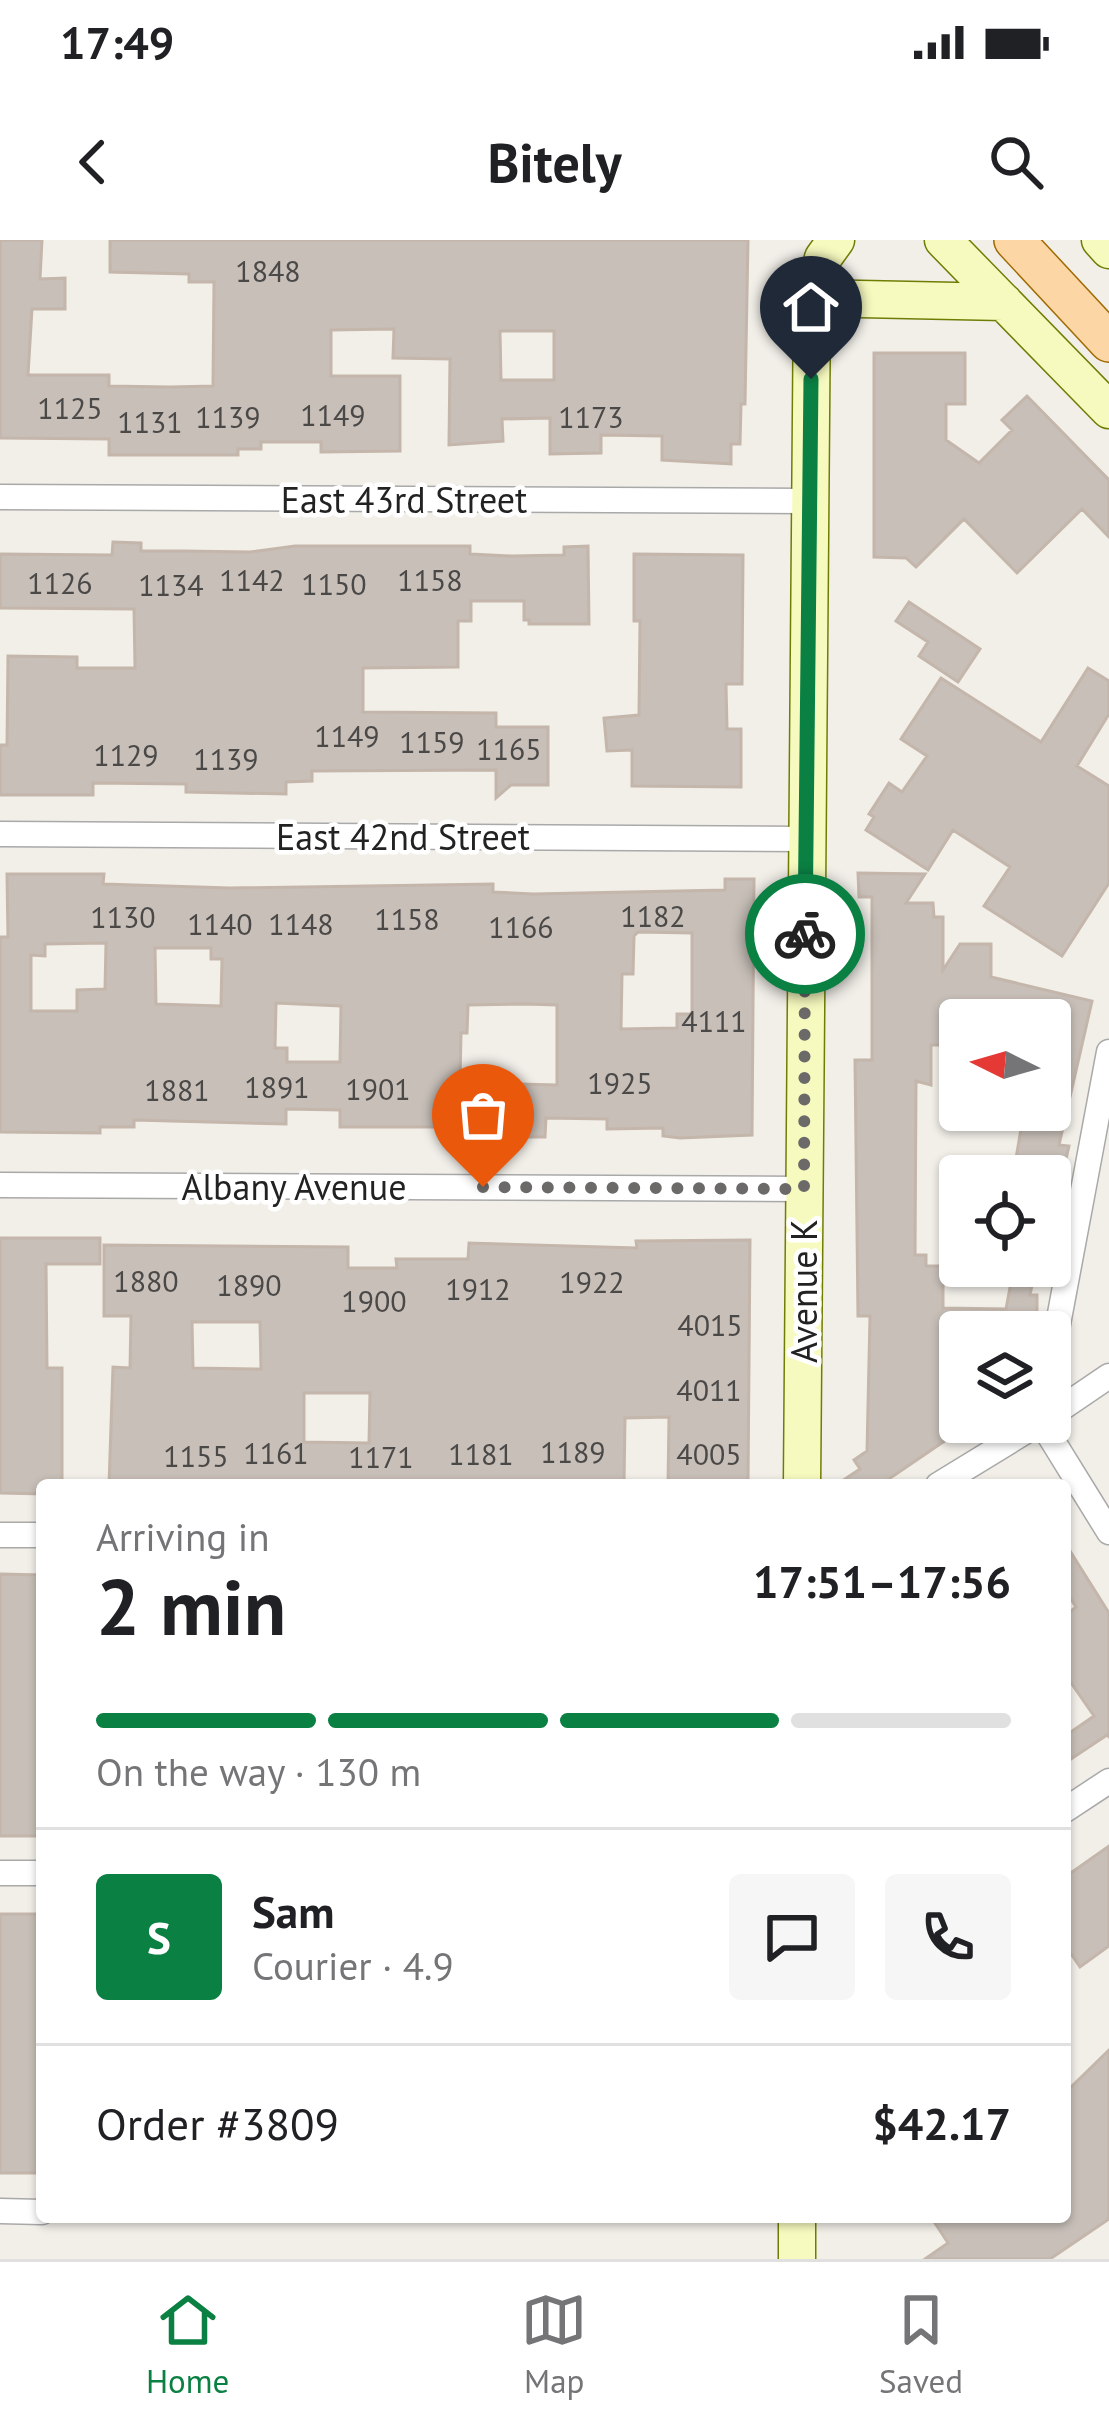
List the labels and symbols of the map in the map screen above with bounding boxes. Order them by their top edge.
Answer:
house number: 1848 [235,251,301,290]
pin [760,256,862,379]
house number: 1125 [37,388,103,427]
house number: 1149 [300,395,366,434]
house number: 1139 [195,397,261,436]
house number: 1173 [558,397,624,436]
house number: 1131 [117,402,183,441]
street label: East 43rd Street [281,476,527,523]
house number: 1142 [219,560,285,599]
house number: 1158 [397,560,463,599]
house number: 1126 [27,563,93,602]
house number: 1150 [301,564,367,603]
house number: 1134 [138,565,204,604]
house number: 1149 [314,716,380,755]
house number: 1159 [399,722,465,761]
house number: 1165 [476,729,542,768]
house number: 1129 [93,735,159,774]
house number: 1139 [193,739,259,778]
street label: East 42nd Street [276,813,530,860]
courier [745,874,865,994]
house number: 1182 [620,896,686,935]
house number: 1130 [90,897,156,936]
house number: 1158 [374,899,440,938]
house number: 1140 [187,904,253,943]
house number: 1148 [268,904,334,943]
house number: 1166 [488,907,554,946]
north arrow [939,999,1071,1131]
house number: 4111 [681,1001,747,1040]
house number: 1925 [587,1063,653,1102]
pin [432,1064,534,1187]
house number: 1891 [244,1067,310,1106]
house number: 1901 [345,1069,411,1108]
house number: 1881 [144,1070,210,1109]
street label: Albany Avenue [182,1163,406,1210]
street label: Avenue K [780,1219,827,1363]
house number: 1880 [113,1261,179,1300]
house number: 1922 [559,1262,625,1301]
house number: 1890 [216,1265,282,1304]
house number: 1912 [445,1269,511,1308]
house number: 1900 [341,1281,407,1320]
house number: 4015 [677,1305,743,1344]
house number: 4011 [676,1370,742,1409]
house number: 1189 [540,1432,606,1471]
house number: 1161 [243,1433,309,1472]
house number: 1181 [448,1434,514,1473]
house number: 4005 [676,1434,742,1473]
house number: 1155 [163,1436,229,1475]
house number: 1171 [348,1437,414,1476]

